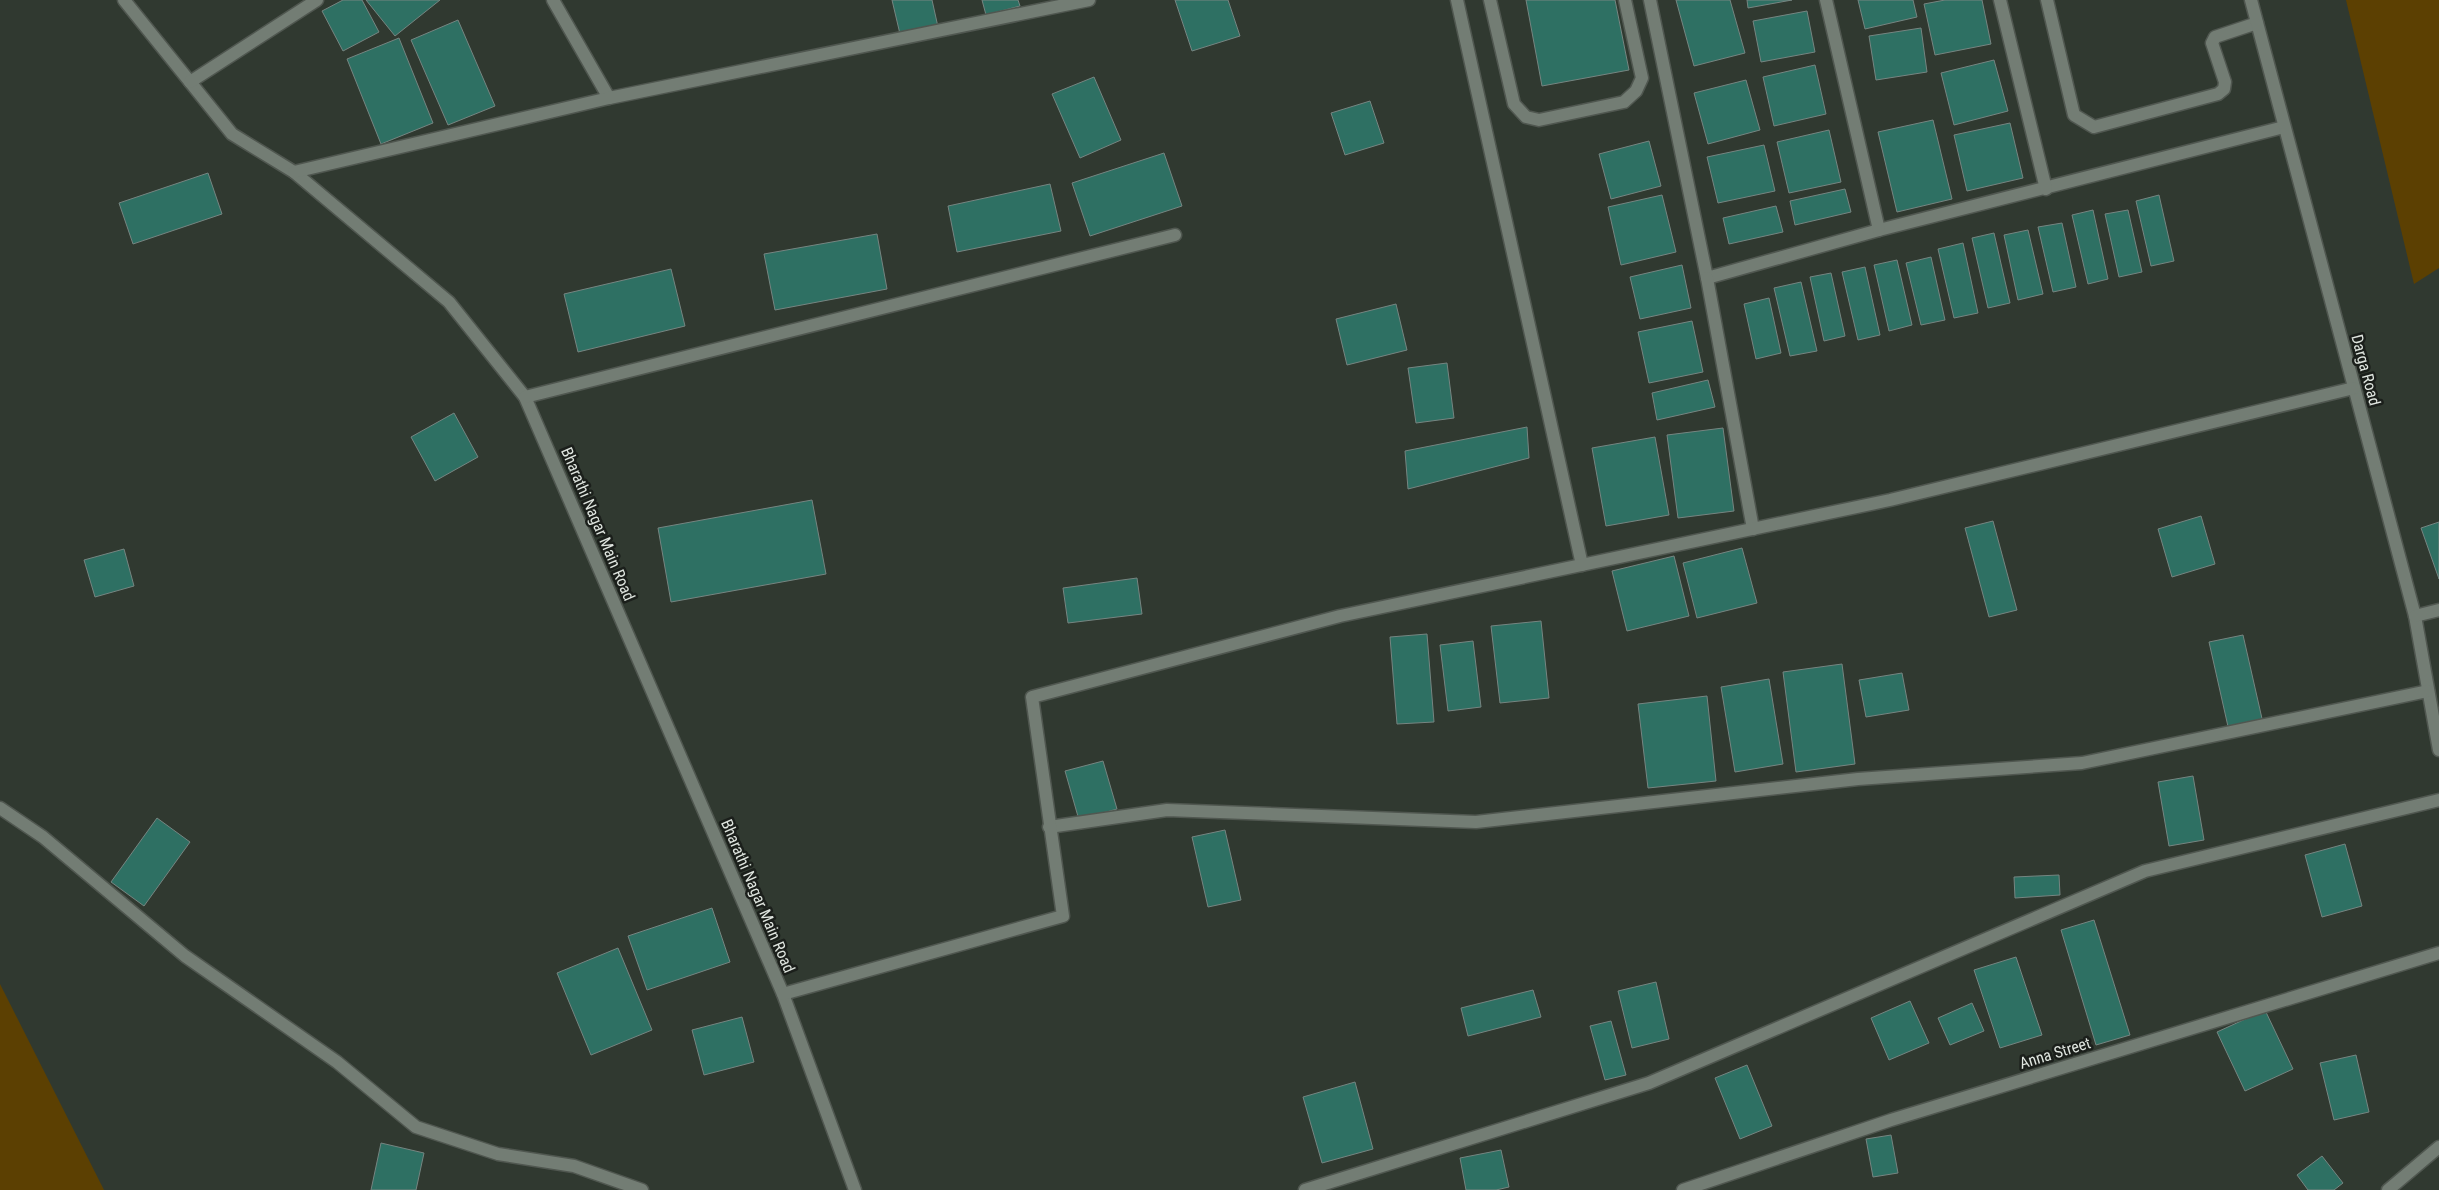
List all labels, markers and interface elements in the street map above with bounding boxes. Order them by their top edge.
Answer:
street label: Darga Road [2347,332,2385,408]
street label: Bharathi Nagar Main Road [557,444,639,604]
street label: Bharathi Nagar Main Road [717,816,799,976]
street label: Anna Street [2017,1033,2093,1073]

